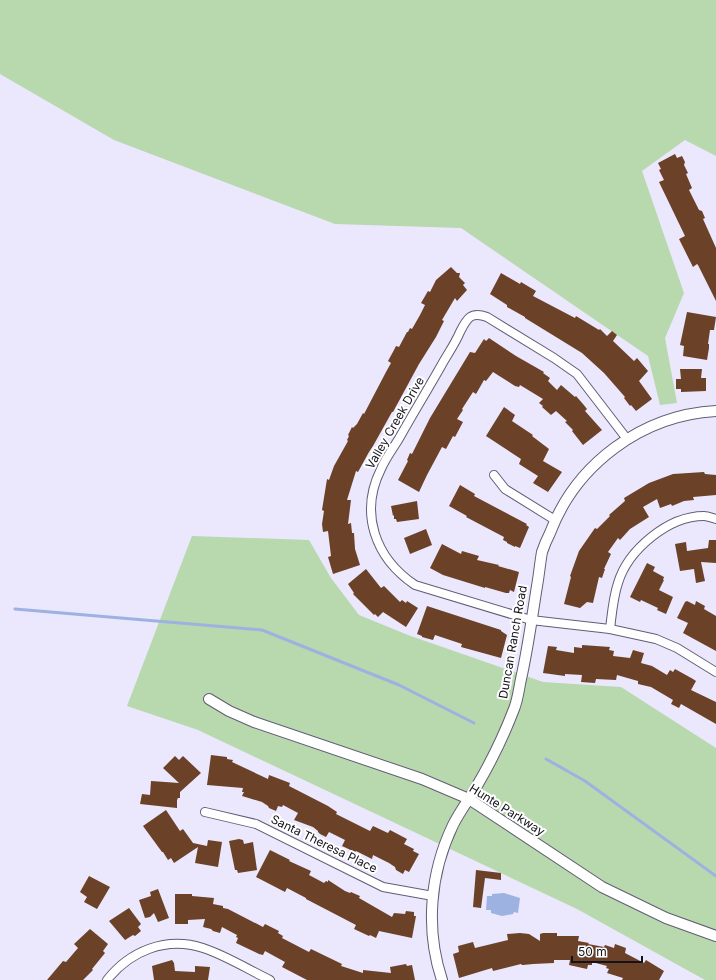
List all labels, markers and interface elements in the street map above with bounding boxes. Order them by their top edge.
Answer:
street label: Valley Creek Drive [362,374,427,471]
street label: Duncan Ranch Road [495,584,530,700]
street label: Hunte Parkway [467,780,548,839]
street label: Santa Theresa Place [269,811,380,876]
scale bar [572,938,642,964]
text: 50 m [578,944,607,959]

